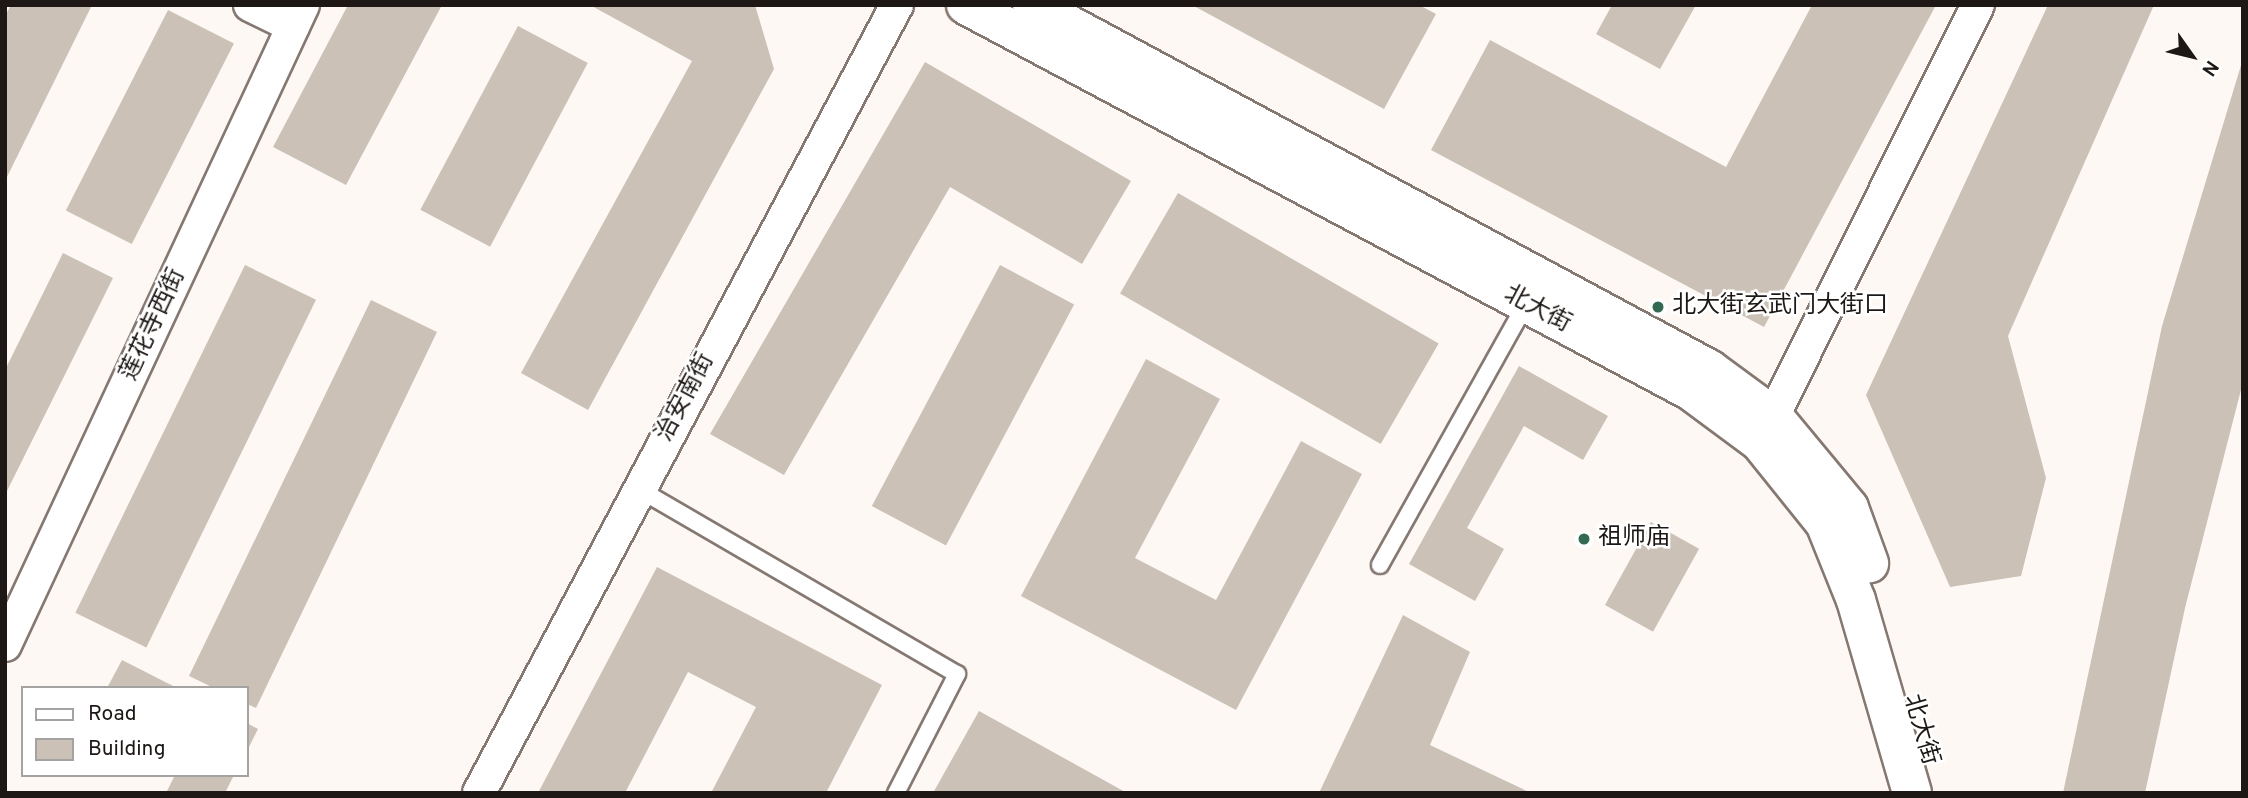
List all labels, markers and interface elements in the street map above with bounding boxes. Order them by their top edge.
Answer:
north arrow [2157,21,2227,91]
text: N [2196,55,2223,80]
street label: 莲花寺西街 [116,265,192,385]
street label: 北大街 [1498,280,1576,340]
place label: 北大街玄武门大街口 [1672,293,1888,321]
marker: 北大街玄武门大街口 [1650,299,1666,315]
street label: 治安南街 [651,349,721,447]
place label: 祖师庙 [1598,525,1670,553]
marker: 祖师庙 [1576,531,1592,547]
legend [21,686,248,777]
street label: 北大街 [1896,691,1944,769]
text: Road [88,701,137,728]
text: Building [88,736,166,763]

